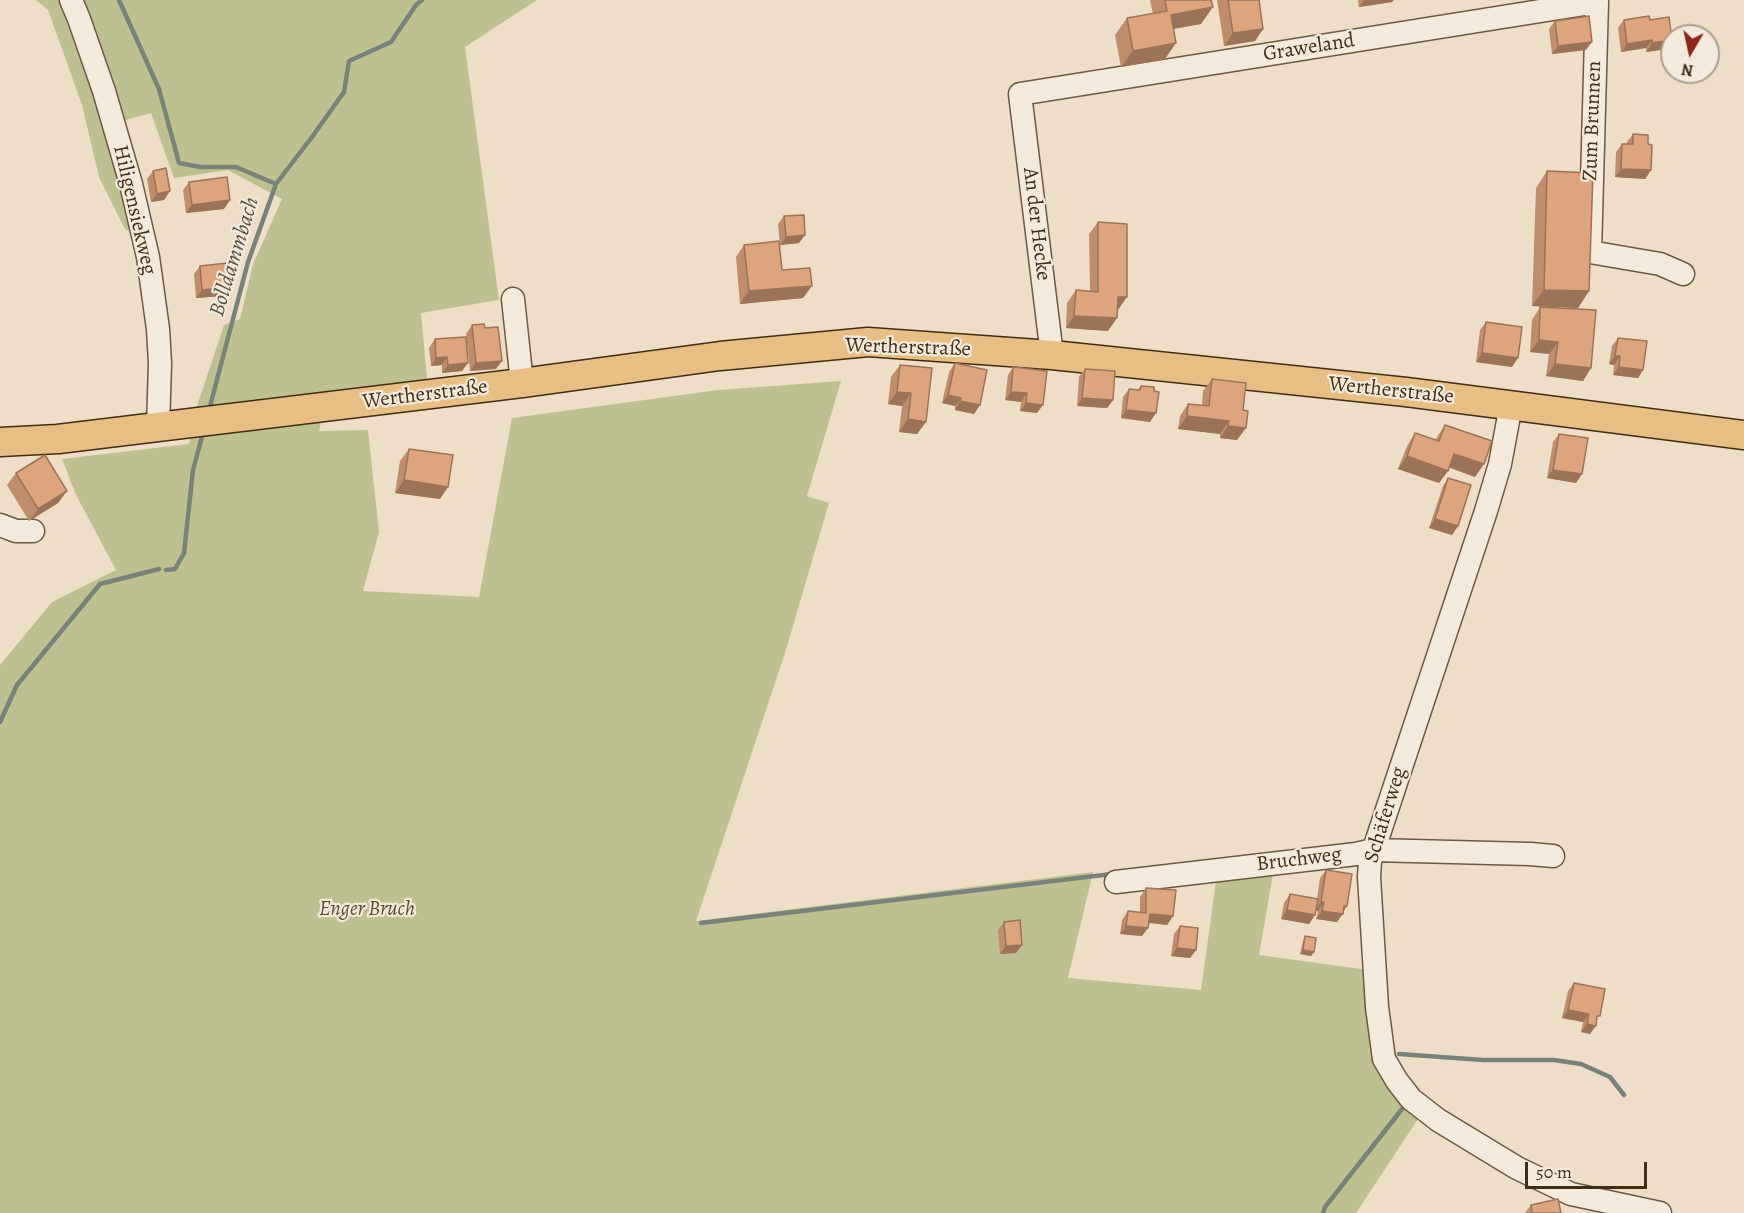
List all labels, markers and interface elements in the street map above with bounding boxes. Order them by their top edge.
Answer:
north arrow [1660,24,1720,84]
street label: Graweland [1261,28,1357,68]
text: N [1680,58,1695,82]
street label: Zum Brunnen [1578,60,1608,182]
street label: Hiligensiekweg [107,143,161,277]
street label: An der Hecke [1017,166,1055,282]
water label: Bolldammbach [204,194,266,320]
street label: Wertherstraße [845,333,971,363]
street label: Wertherstraße [1327,372,1455,410]
street label: Wertherstraße [361,375,489,415]
street label: Schäferweg [1359,764,1413,866]
street label: Bruchweg [1255,842,1343,878]
park label: Enger Bruch [319,897,415,923]
scale bar [1528,1150,1650,1188]
text: 50 m [1536,1160,1572,1184]

